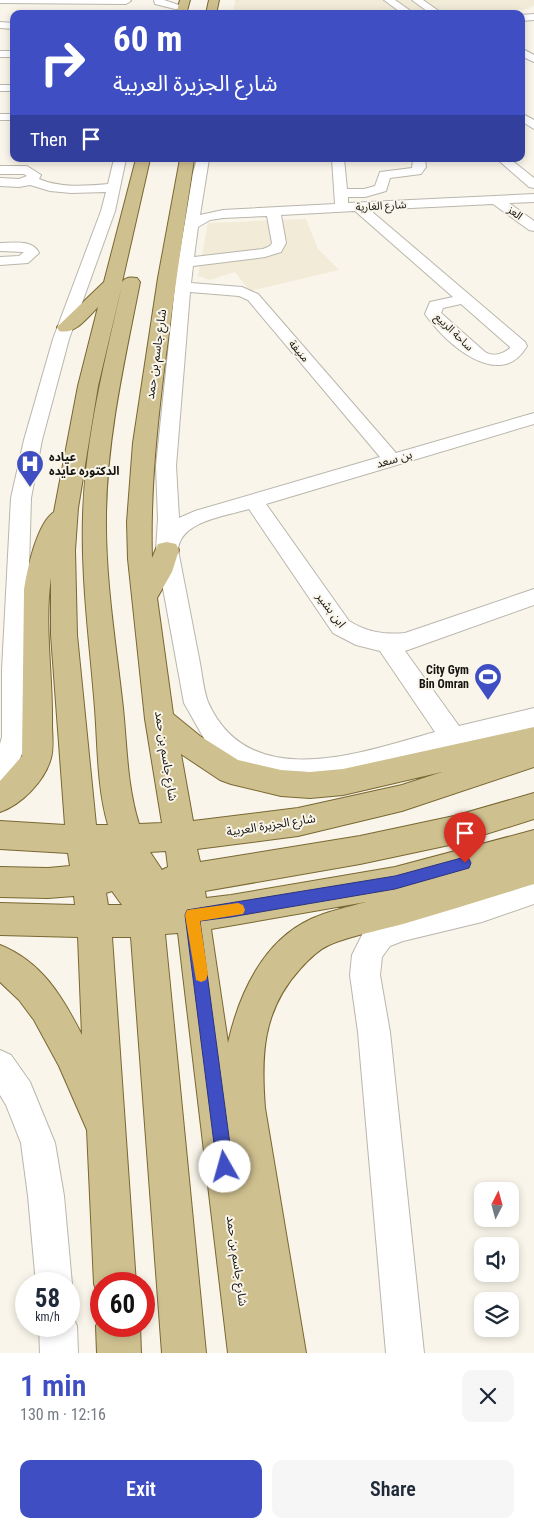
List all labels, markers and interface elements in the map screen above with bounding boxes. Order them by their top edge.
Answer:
text: 60 m [113,19,182,60]
icon: right [30,30,95,95]
text: شارع الجزيرة العربية [113,71,278,96]
icon: arrive [77,125,105,153]
text: Then [30,128,67,151]
street label: شارع الغارية [355,198,407,215]
street label: العز [504,203,525,223]
street label: شارع جاسم بن حمد [143,308,171,400]
street label: ساحة الربيع [431,310,476,355]
street label: منيفة [286,338,312,365]
street label: بن سعد [374,447,414,471]
hospital icon: عياده الدكتوره عايده [15,449,45,488]
place label: عياده الدكتوره عايده [49,450,120,478]
street label: ابن بشير [313,589,349,630]
sports icon: City Gym Bin Omran [473,662,503,701]
place label: City Gym Bin Omran [419,663,469,691]
street label: شارع جاسم بن حمد [150,710,180,802]
street label: شارع الجزيرة العربية [226,811,317,841]
pin [444,812,486,863]
icon: arrive [451,819,479,847]
position arrow [198,1140,250,1192]
north arrow [474,1182,519,1228]
map controls [474,1182,519,1337]
street label: شارع جاسم بن حمد [222,1215,250,1307]
button: sound [474,1237,519,1282]
speed limit sign: 60 [90,1272,155,1337]
text: 58 [35,1284,60,1313]
button: layers [474,1292,519,1337]
text: km/h [35,1310,60,1324]
text: 1 min [20,1368,86,1403]
button: close [462,1370,514,1422]
text: 130 m · 12:16 [20,1405,106,1424]
button: Exit [20,1460,262,1518]
button: Share [272,1460,514,1518]

